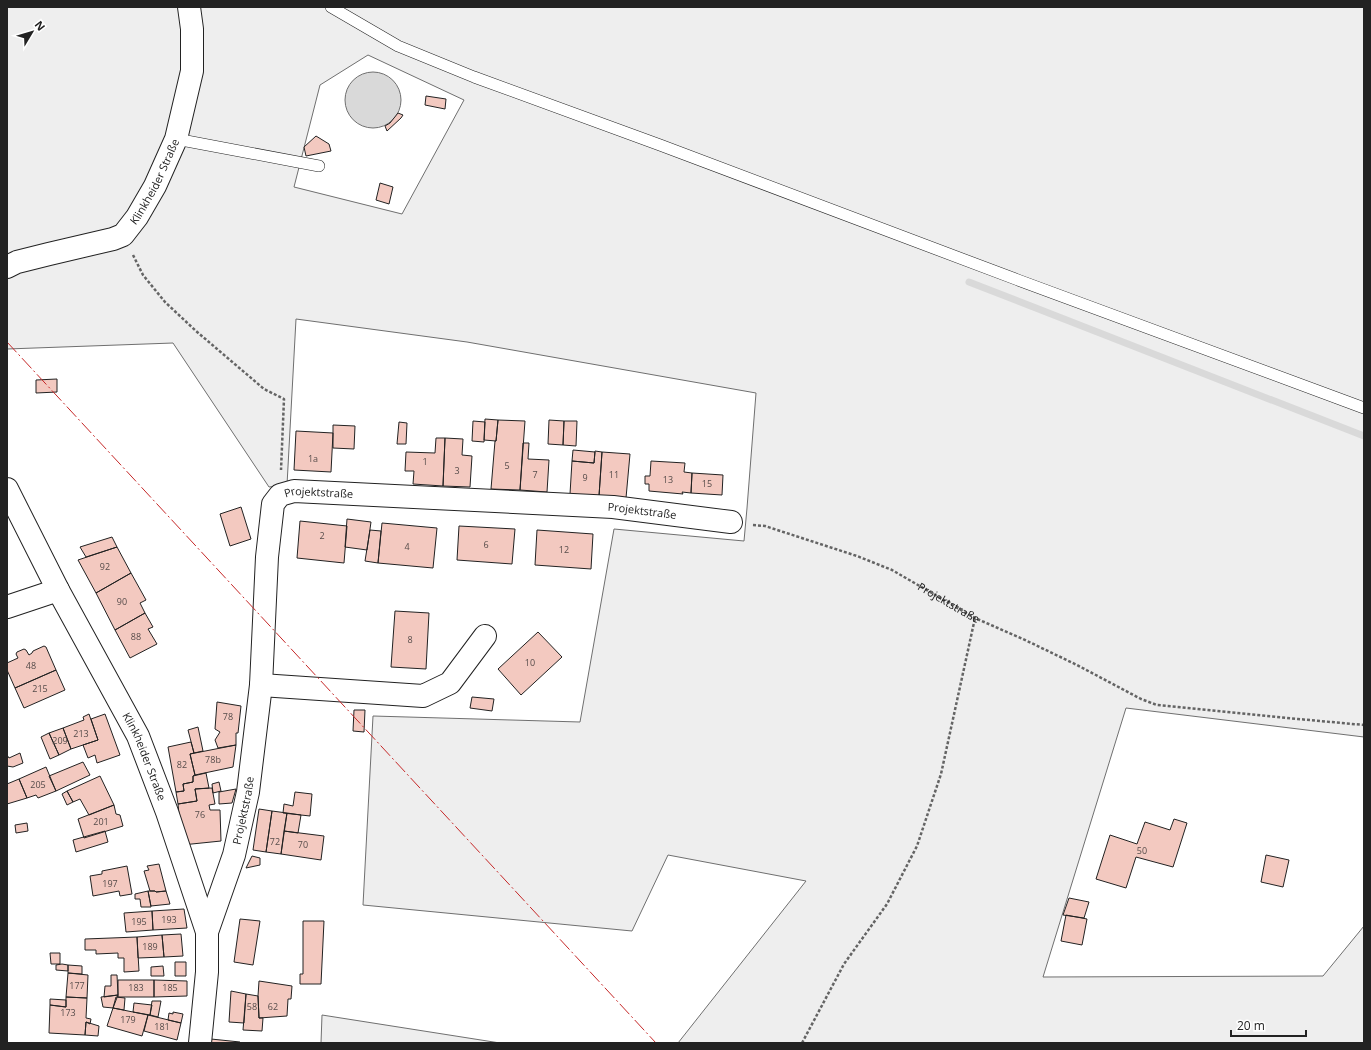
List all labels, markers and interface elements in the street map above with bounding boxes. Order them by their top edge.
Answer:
north arrow [12,12,52,52]
text: N [32,17,49,34]
street label: Klinkheider Straße [126,136,182,227]
house number: 1a [308,452,318,465]
house number: 1 [422,455,428,468]
house number: 5 [504,459,510,472]
house number: 3 [454,464,460,477]
house number: 7 [532,468,538,481]
house number: 11 [609,468,619,481]
house number: 9 [582,471,588,484]
house number: 13 [663,473,673,486]
house number: 15 [702,477,712,490]
street label: Projektstraße [282,483,354,501]
street label: Projektstraße [607,499,677,522]
house number: 2 [319,529,325,542]
house number: 6 [483,538,489,551]
house number: 4 [404,540,410,553]
house number: 12 [559,543,569,556]
house number: 92 [100,560,110,573]
street label: Projektstraße [915,579,982,626]
house number: 90 [117,595,127,608]
house number: 88 [131,630,141,643]
house number: 8 [407,633,413,646]
house number: 10 [525,656,535,669]
house number: 48 [26,659,36,672]
house number: 215 [32,682,48,695]
street label: Klinkheider Straße [119,709,170,803]
house number: 78 [223,710,233,723]
house number: 213 [73,727,89,740]
house number: 209 [52,734,68,747]
house number: 78b [205,753,221,766]
house number: 82 [177,758,187,771]
street label: Projektstraße [229,776,257,846]
house number: 205 [30,778,46,791]
house number: 76 [195,808,205,821]
house number: 201 [93,815,109,828]
house number: 72 [270,835,280,848]
house number: 70 [298,838,308,851]
house number: 50 [1137,844,1147,857]
house number: 197 [102,877,118,890]
house number: 193 [161,913,177,926]
house number: 195 [131,915,147,928]
house number: 189 [142,940,158,953]
house number: 177 [69,979,85,992]
house number: 183 [128,981,144,994]
house number: 185 [162,981,178,994]
house number: 58 [247,1000,257,1013]
house number: 62 [268,1000,278,1013]
house number: 173 [60,1006,76,1019]
scale bar [1231,1012,1306,1038]
house number: 179 [120,1013,136,1026]
text: 20 m [1237,1017,1265,1034]
house number: 181 [154,1020,170,1033]

